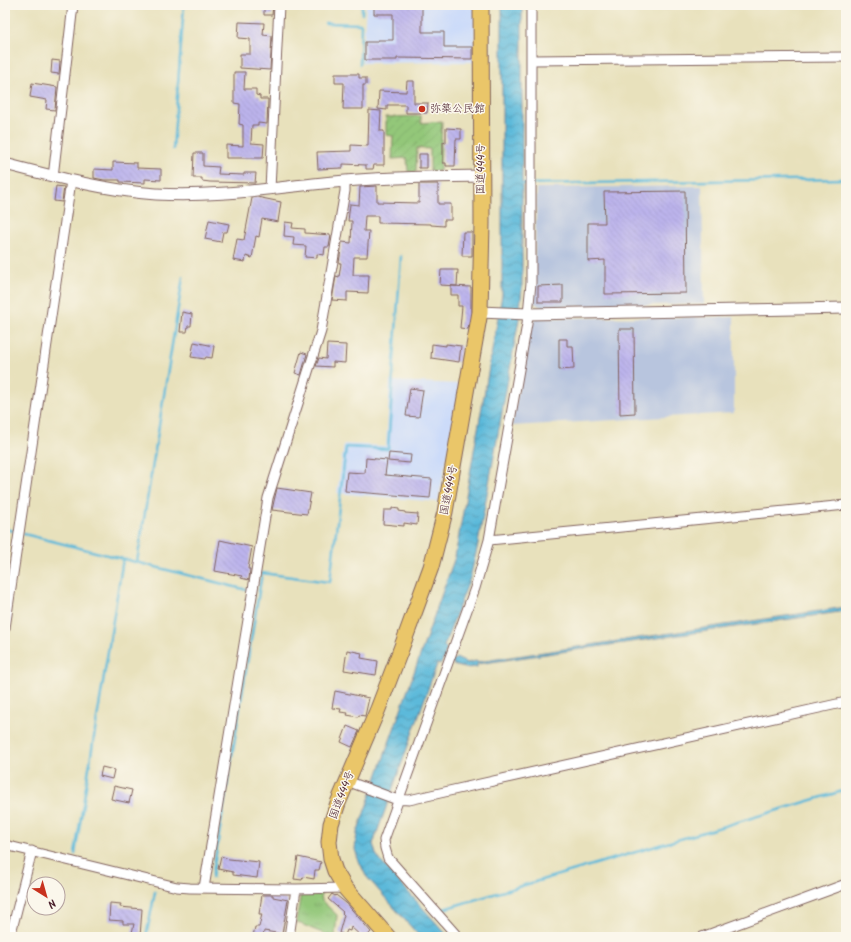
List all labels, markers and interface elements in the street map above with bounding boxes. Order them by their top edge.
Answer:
place label: 弥築公民館 [430,100,485,118]
marker: 弥築公民館 [417,104,427,114]
street label: 国道444号 [472,143,490,195]
street label: 国道444号 [435,463,463,517]
street label: 国道444号 [324,768,360,822]
north arrow [26,876,66,916]
text: N [43,894,60,912]

